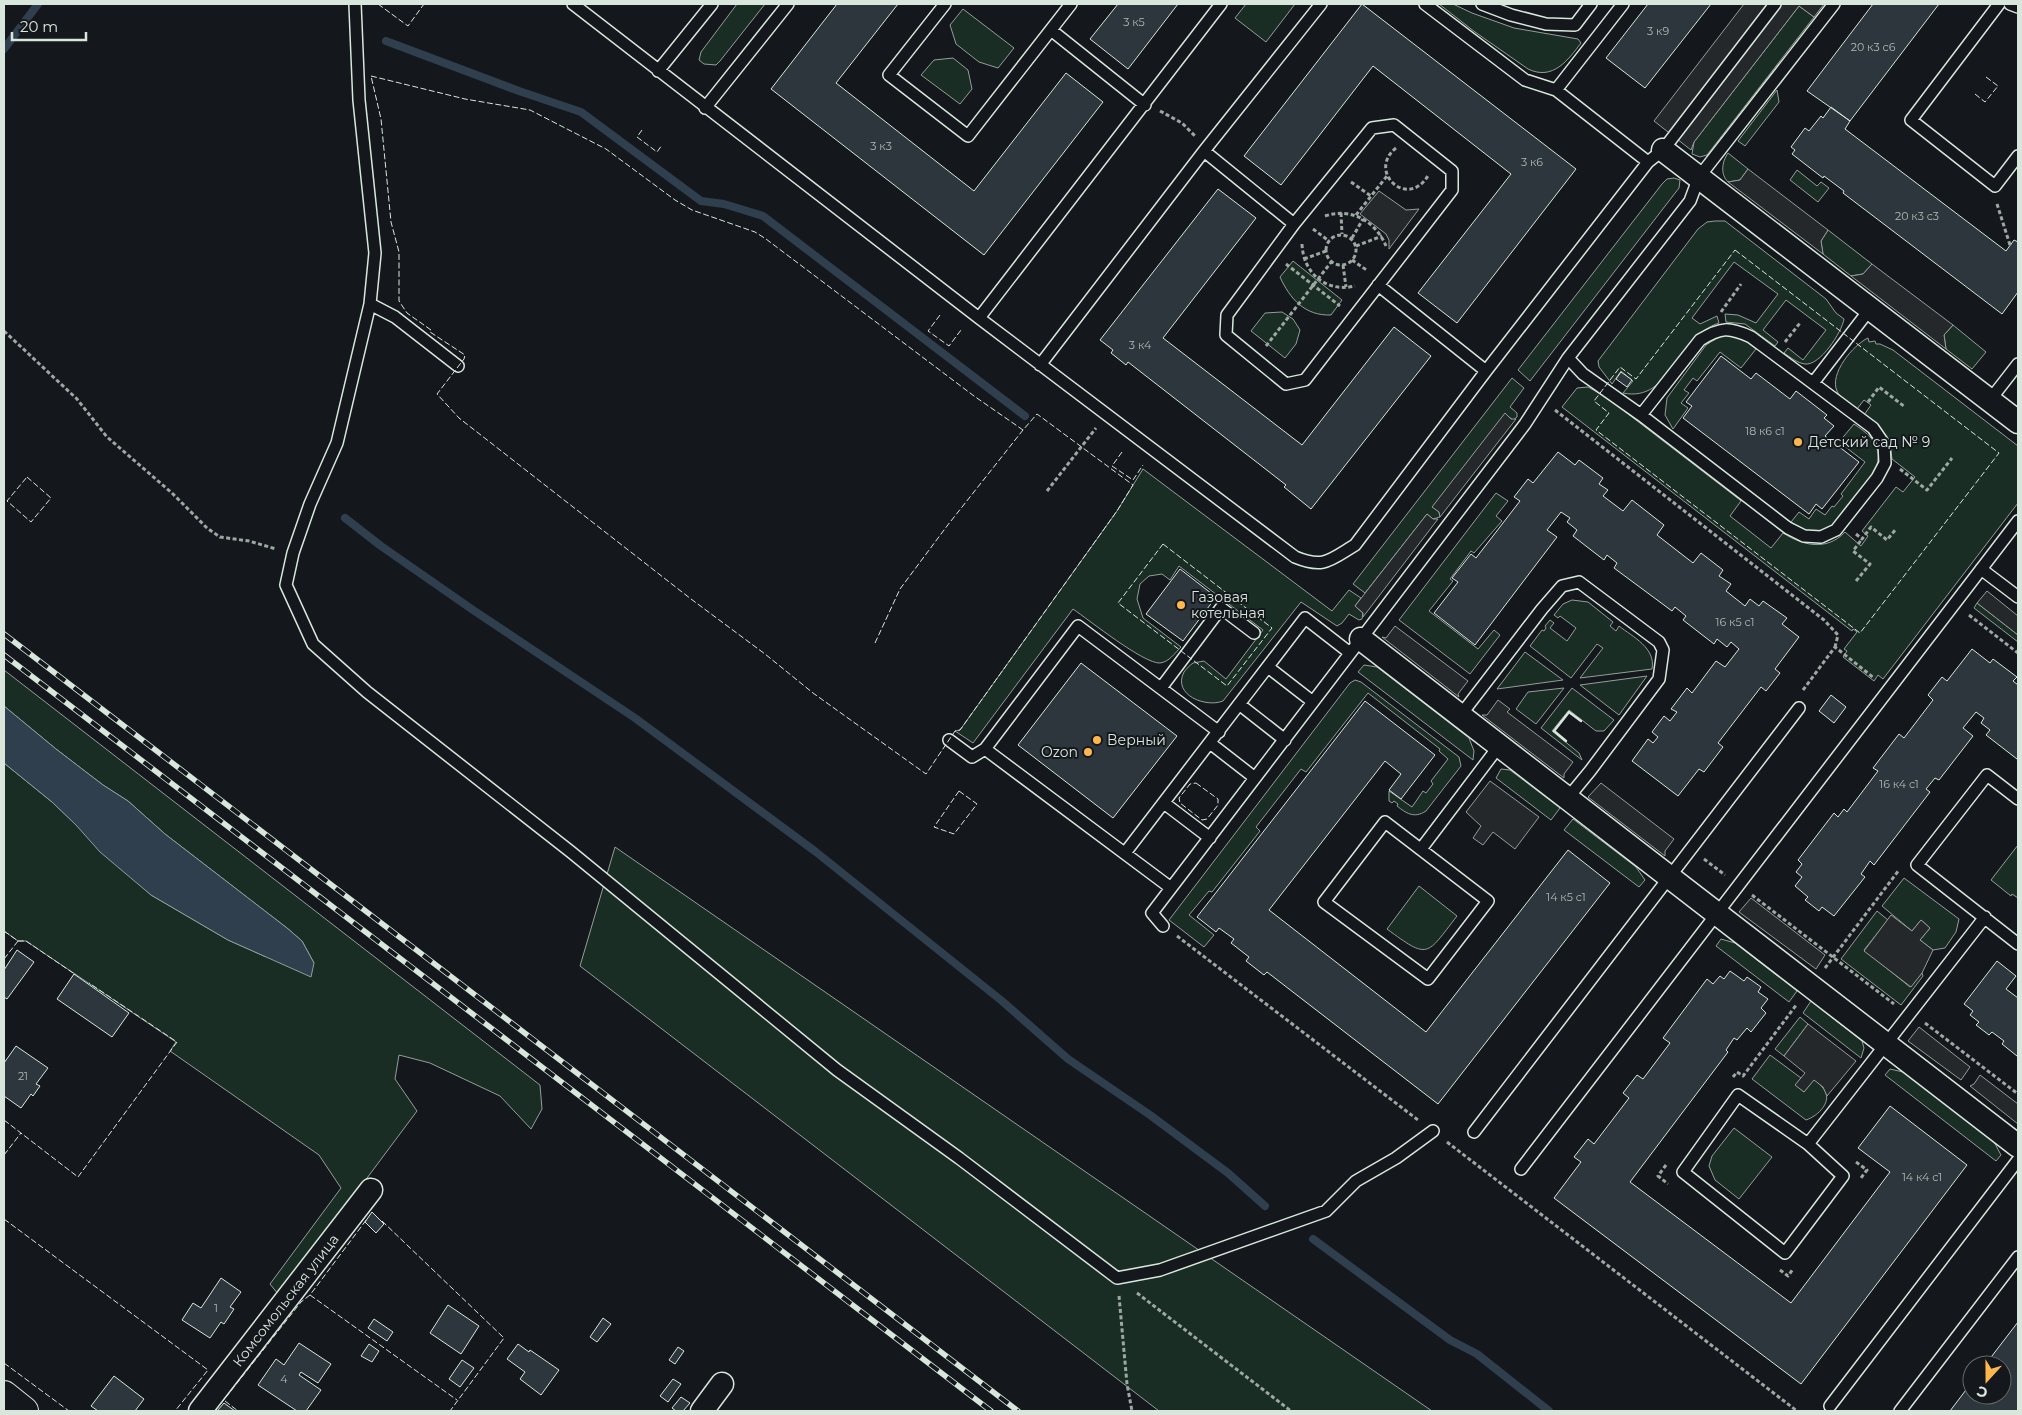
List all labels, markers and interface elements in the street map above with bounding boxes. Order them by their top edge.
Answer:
scale bar [12,10,86,42]
house number: 3 к5 [1123,15,1145,29]
text: 20 m [20,17,58,36]
house number: 3 к9 [1647,24,1669,38]
house number: 20 к3 с6 [1851,40,1896,54]
house number: 3 к3 [870,139,892,153]
house number: 3 к6 [1521,155,1543,169]
house number: 20 к3 с3 [1895,209,1939,223]
house number: 3 к4 [1129,338,1152,352]
house number: 18 к6 с1 [1745,424,1785,438]
place label: Детский сад № 9 [1808,433,1930,451]
marker: Детский сад № 9 [1792,436,1804,448]
place label: Газовая котельная [1191,588,1265,622]
marker: Газовая котельная [1175,599,1187,611]
house number: 16 к5 с1 [1716,615,1754,629]
place label: Верный [1107,731,1166,749]
marker: Верный [1091,734,1103,746]
place label: Ozon [1041,743,1078,761]
marker: Ozon [1082,746,1094,758]
house number: 16 к4 с1 [1879,777,1919,791]
house number: 14 к5 с1 [1546,890,1586,904]
house number: 21 [18,1069,28,1083]
house number: 14 к4 с1 [1902,1170,1942,1184]
street label: Комсомольская улица [229,1230,343,1370]
house number: 1 [214,1301,218,1315]
north arrow [1962,1355,2012,1405]
house number: 4 [280,1372,288,1386]
text: С [1974,1382,1990,1402]

